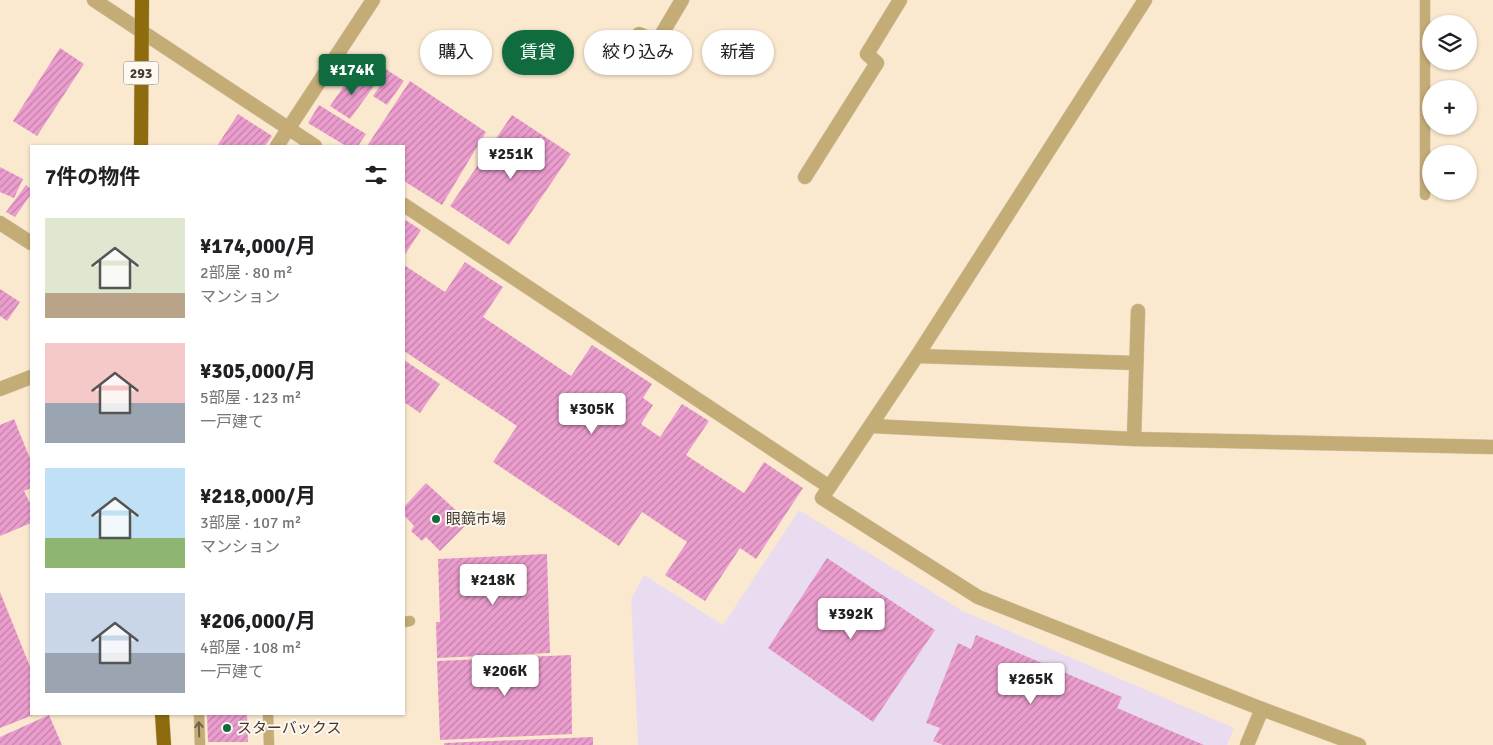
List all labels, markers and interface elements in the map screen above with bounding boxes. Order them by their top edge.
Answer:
map controls [1422,15,1477,200]
button: layers [1422,15,1477,70]
chip: 購入 [420,30,492,75]
chip: 賃貸 [502,30,574,75]
chip: 絞り込み [584,30,692,75]
chip: 新着 [702,30,774,75]
pin: ¥174K [317,54,387,96]
text: ¥174K [330,60,374,80]
road number: 293 [124,62,158,84]
button: + [1422,80,1477,135]
pin: ¥251K [476,138,546,180]
text: ¥251K [489,144,533,164]
button: − [1422,145,1477,200]
icon: filters [362,161,390,189]
text: 7件の物件 [45,164,140,190]
text: ¥174,000/月 [200,233,316,259]
icon: home [85,238,145,298]
text: 2部屋 · 80 m² [200,263,293,283]
text: マンション [200,287,280,307]
text: ¥305,000/月 [200,358,316,384]
icon: home [85,363,145,423]
text: 5部屋 · 123 m² [200,388,301,408]
pin: ¥305K [557,392,627,435]
text: ¥305K [570,399,614,419]
text: 一戸建て [200,412,264,432]
text: ¥218,000/月 [200,483,316,509]
icon: home [85,488,145,548]
place label: 眼鏡市場 [446,510,506,528]
text: 3部屋 · 107 m² [200,513,301,533]
marker: 眼鏡市場 [430,513,442,525]
text: マンション [200,537,280,557]
pin: ¥218K [458,564,528,606]
text: ¥218K [471,570,515,590]
pin: ¥392K [816,598,886,640]
text: ¥392K [829,604,873,624]
text: ¥206,000/月 [200,608,316,634]
icon: home [85,613,145,673]
text: 4部屋 · 108 m² [200,638,301,658]
pin: ¥206K [470,654,540,697]
text: ¥206K [483,661,527,681]
text: 一戸建て [200,662,264,682]
pin: ¥265K [996,662,1066,705]
text: ¥265K [1009,669,1053,689]
place label: スターバックス [237,719,341,737]
one-way arrow [195,722,204,738]
marker: スターバックス [221,722,233,734]

